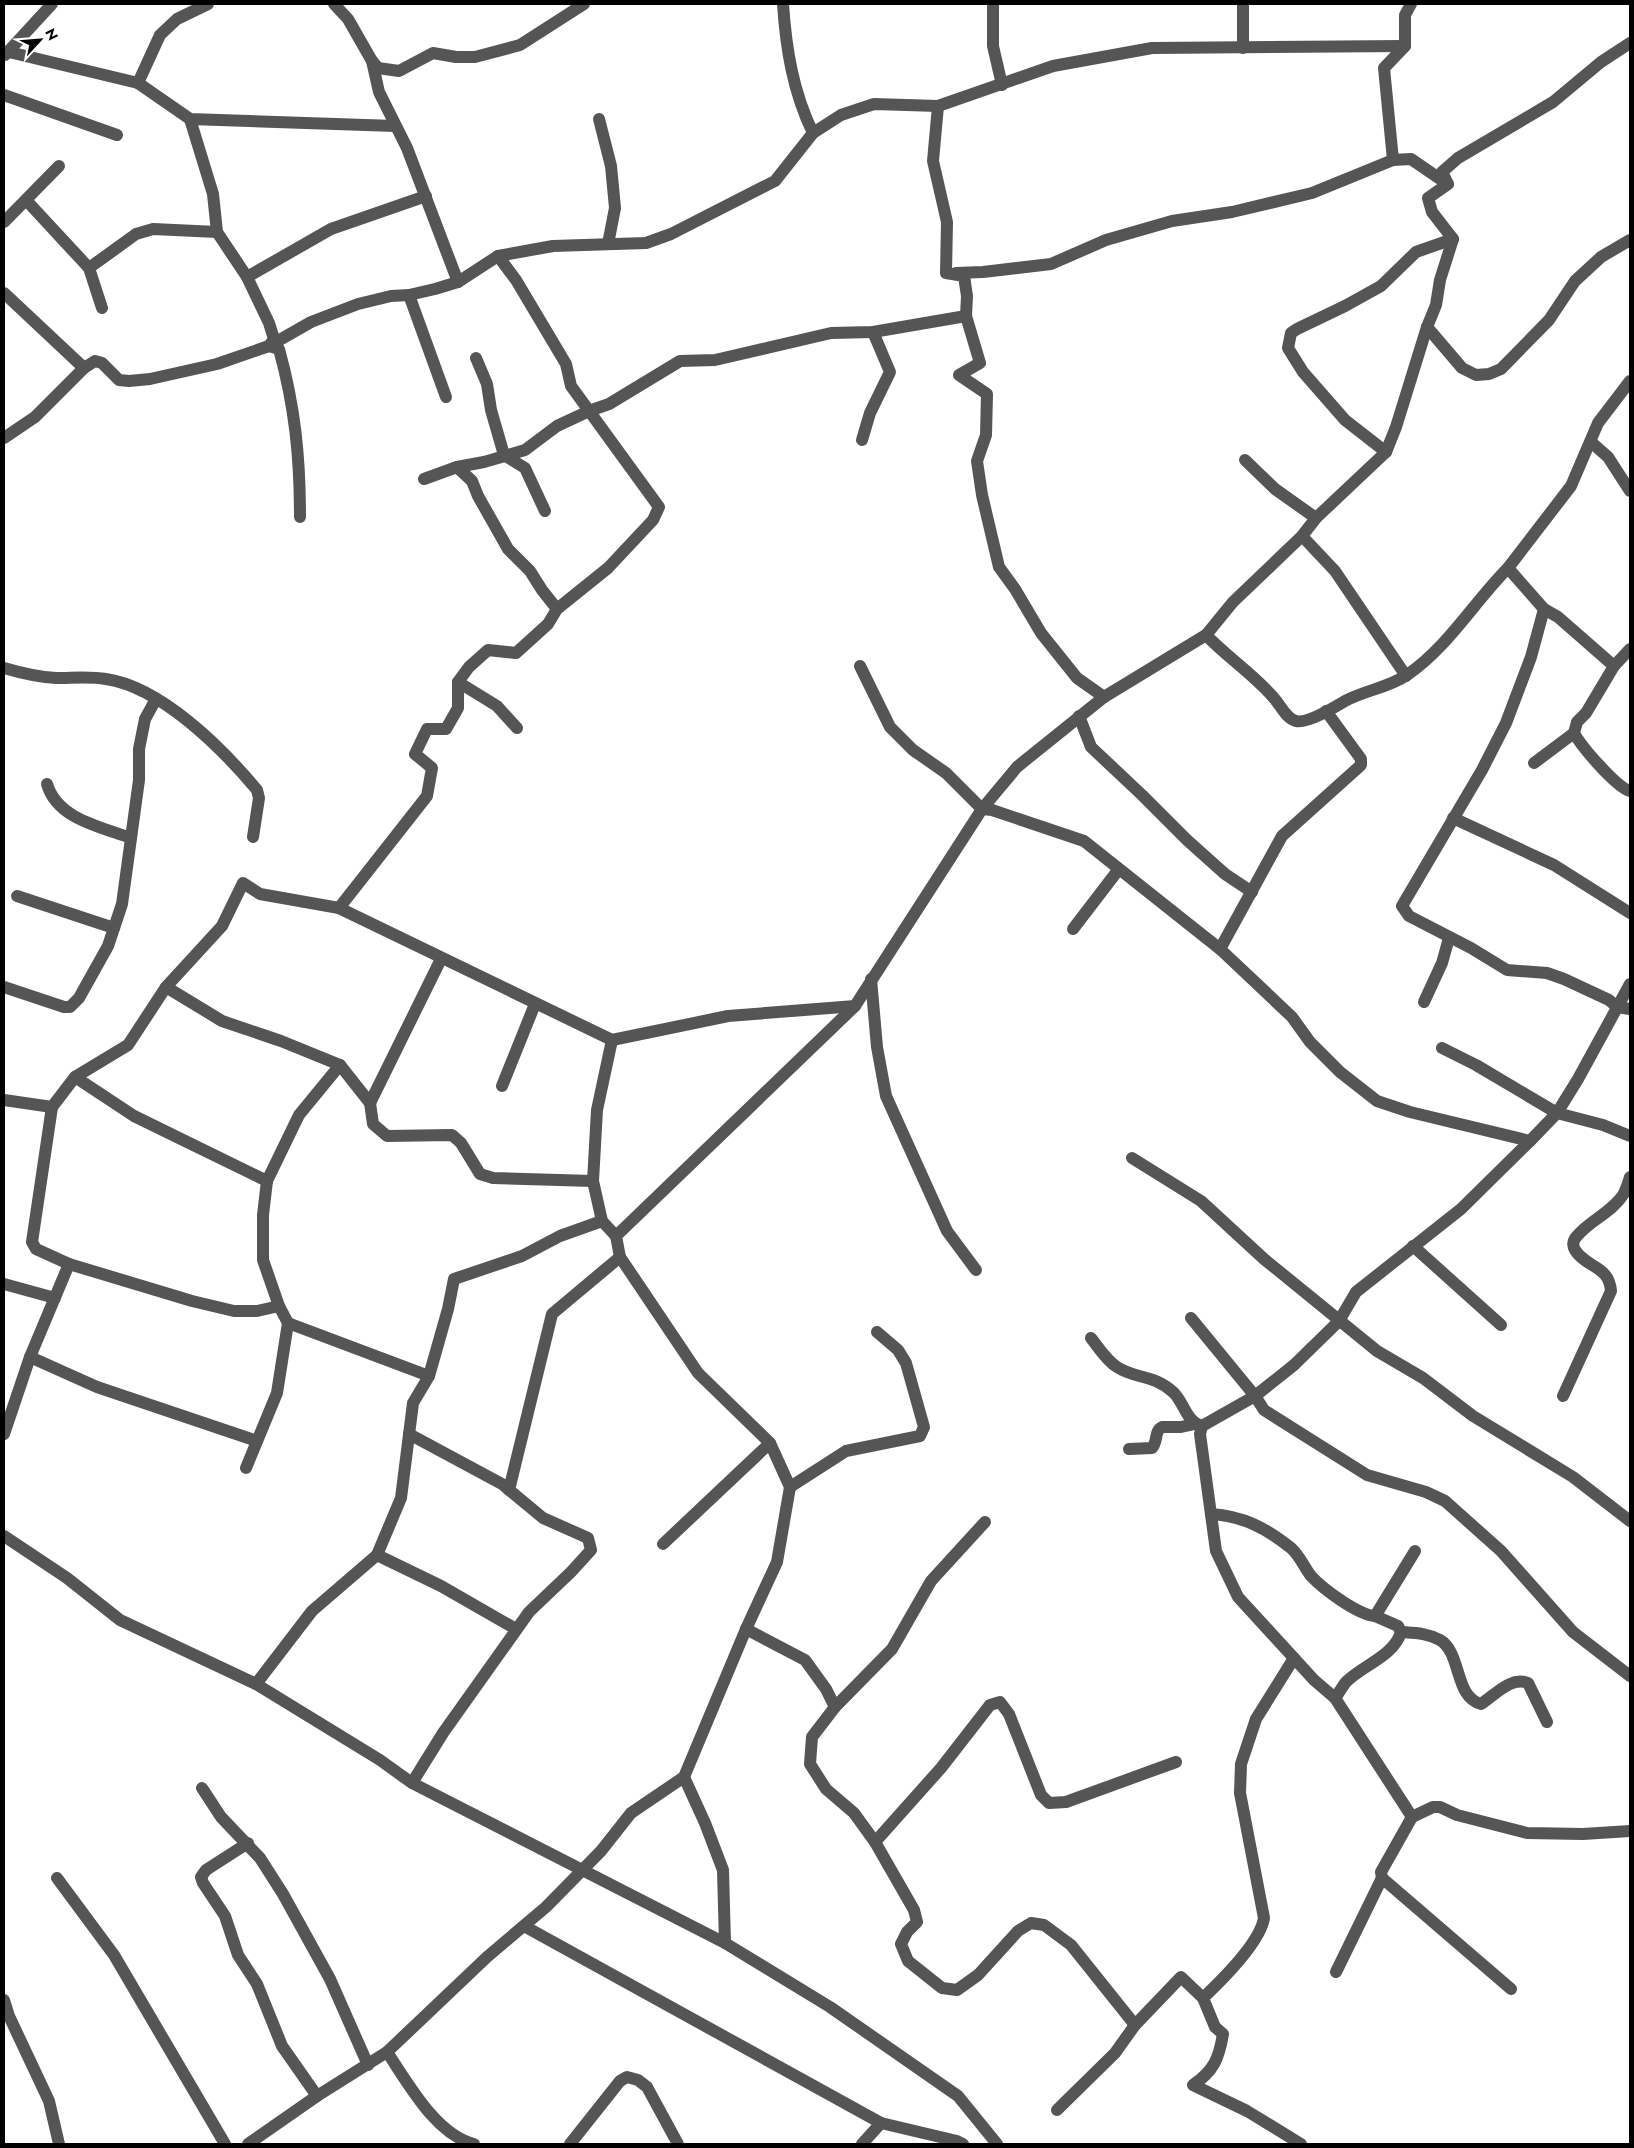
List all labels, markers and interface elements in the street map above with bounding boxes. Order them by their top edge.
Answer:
north arrow [15,15,65,65]
text: N [40,25,63,44]

